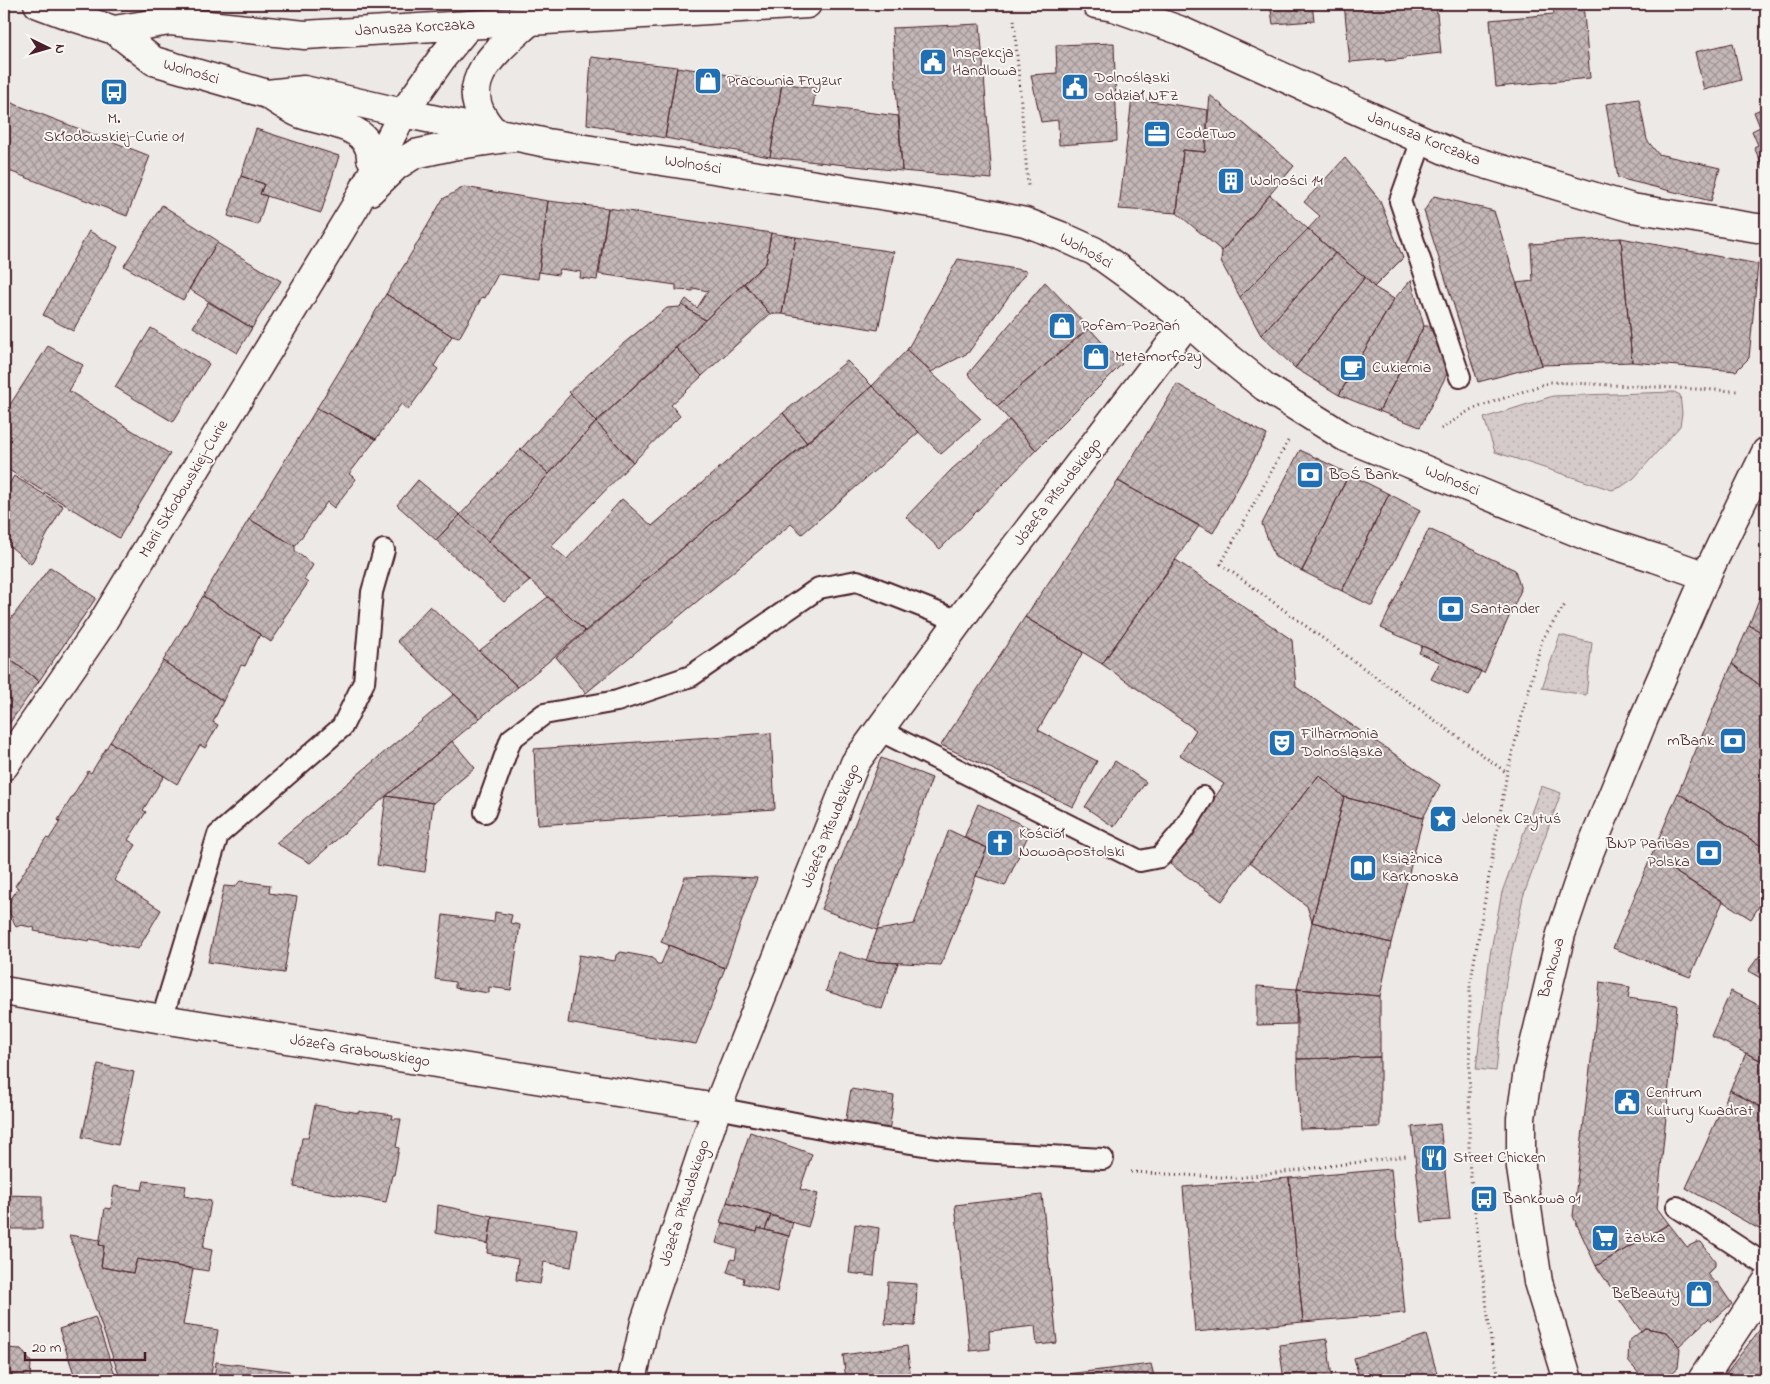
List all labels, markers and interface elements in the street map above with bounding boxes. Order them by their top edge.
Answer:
street label: Janusza Korczaka [354,13,476,43]
north arrow [22,22,72,72]
place label: Inspekcja Handlowa [952,41,1017,83]
text: N [49,43,70,55]
public building icon: Inspekcja Handlowa [918,47,948,77]
street label: Wolności [160,53,222,91]
shop icon: Pracownia Fryzur [693,66,723,96]
place label: Dolnośląski Oddział NFZ [1093,66,1179,108]
place label: Pracownia Fryzur [727,69,842,93]
public building icon: Dolnośląski Oddział NFZ [1060,72,1090,102]
bus stop icon: M. Skłodowskiej-Curie 01 [99,77,129,107]
street label: Janusza Korczaka [1364,105,1484,173]
place label: M. Skłodowskiej-Curie 01 [44,107,184,149]
office icon: CodeTwo [1142,119,1172,149]
place label: CodeTwo [1176,122,1236,146]
street label: Wolności [663,149,723,181]
building icon: Wolności 14 [1216,166,1246,196]
place label: Wolności 14 [1250,169,1323,193]
street label: Wolności [1055,227,1117,275]
shop icon: Pofam-Poznań [1047,311,1077,341]
place label: Pofam-Poznań [1081,314,1180,338]
shop icon: Metamorfozy [1081,342,1111,372]
place label: Metamorfozy [1115,345,1202,369]
cafe icon: Cukiernia [1338,353,1368,383]
place label: Cukiernia [1372,356,1431,380]
street label: Marii Skłodowskiej-Curie [133,415,235,563]
street label: Józefa Piłsudskiego [1008,433,1108,551]
street label: Wolności [1421,459,1483,503]
bank icon: BOŚ Bank [1295,460,1325,490]
place label: BOŚ Bank [1328,463,1400,487]
bank icon: Santander [1436,594,1466,624]
place label: Santander [1470,597,1540,621]
place label: Filharmonia Dolnośląska [1300,722,1383,764]
bank icon: mBank [1718,726,1748,756]
theatre icon: Filharmonia Dolnośląska [1267,728,1297,758]
place label: mBank [1667,729,1715,753]
street label: Józefa Piłsudskiego [795,760,867,892]
place icon: Jelonek Czytuś [1428,804,1458,834]
place label: Jelonek Czytuś [1462,807,1561,831]
place label: Kościół Nowoapostolski [1019,822,1125,864]
church icon: Kościół Nowoapostolski [985,828,1015,858]
place label: BNP Paribas Polska [1605,832,1690,874]
bank icon: BNP Paribas Polska [1694,838,1724,868]
place label: Książnica Karkonoska [1382,847,1459,889]
library icon: Książnica Karkonoska [1348,853,1378,883]
street label: Bankowa [1532,935,1572,1002]
street label: Józefa Grabowskiego [288,1028,432,1074]
place label: Centrum Kultury Kwadrat [1646,1081,1753,1123]
public building icon: Centrum Kultury Kwadrat [1612,1087,1642,1117]
street label: Józefa Piłsudskiego [653,1137,717,1269]
restaurant icon: Street Chicken [1419,1143,1449,1173]
place label: Street Chicken [1453,1146,1546,1170]
bus stop icon: Bankowa 01 [1469,1184,1499,1214]
place label: Bankowa 01 [1502,1187,1581,1211]
supermarket icon: Żabka [1590,1223,1620,1253]
place label: Żabka [1624,1226,1665,1250]
shop icon: BeBeauty [1684,1279,1714,1309]
place label: BeBeauty [1611,1282,1680,1306]
scale bar [25,1329,145,1361]
text: 20 m [32,1337,62,1359]

